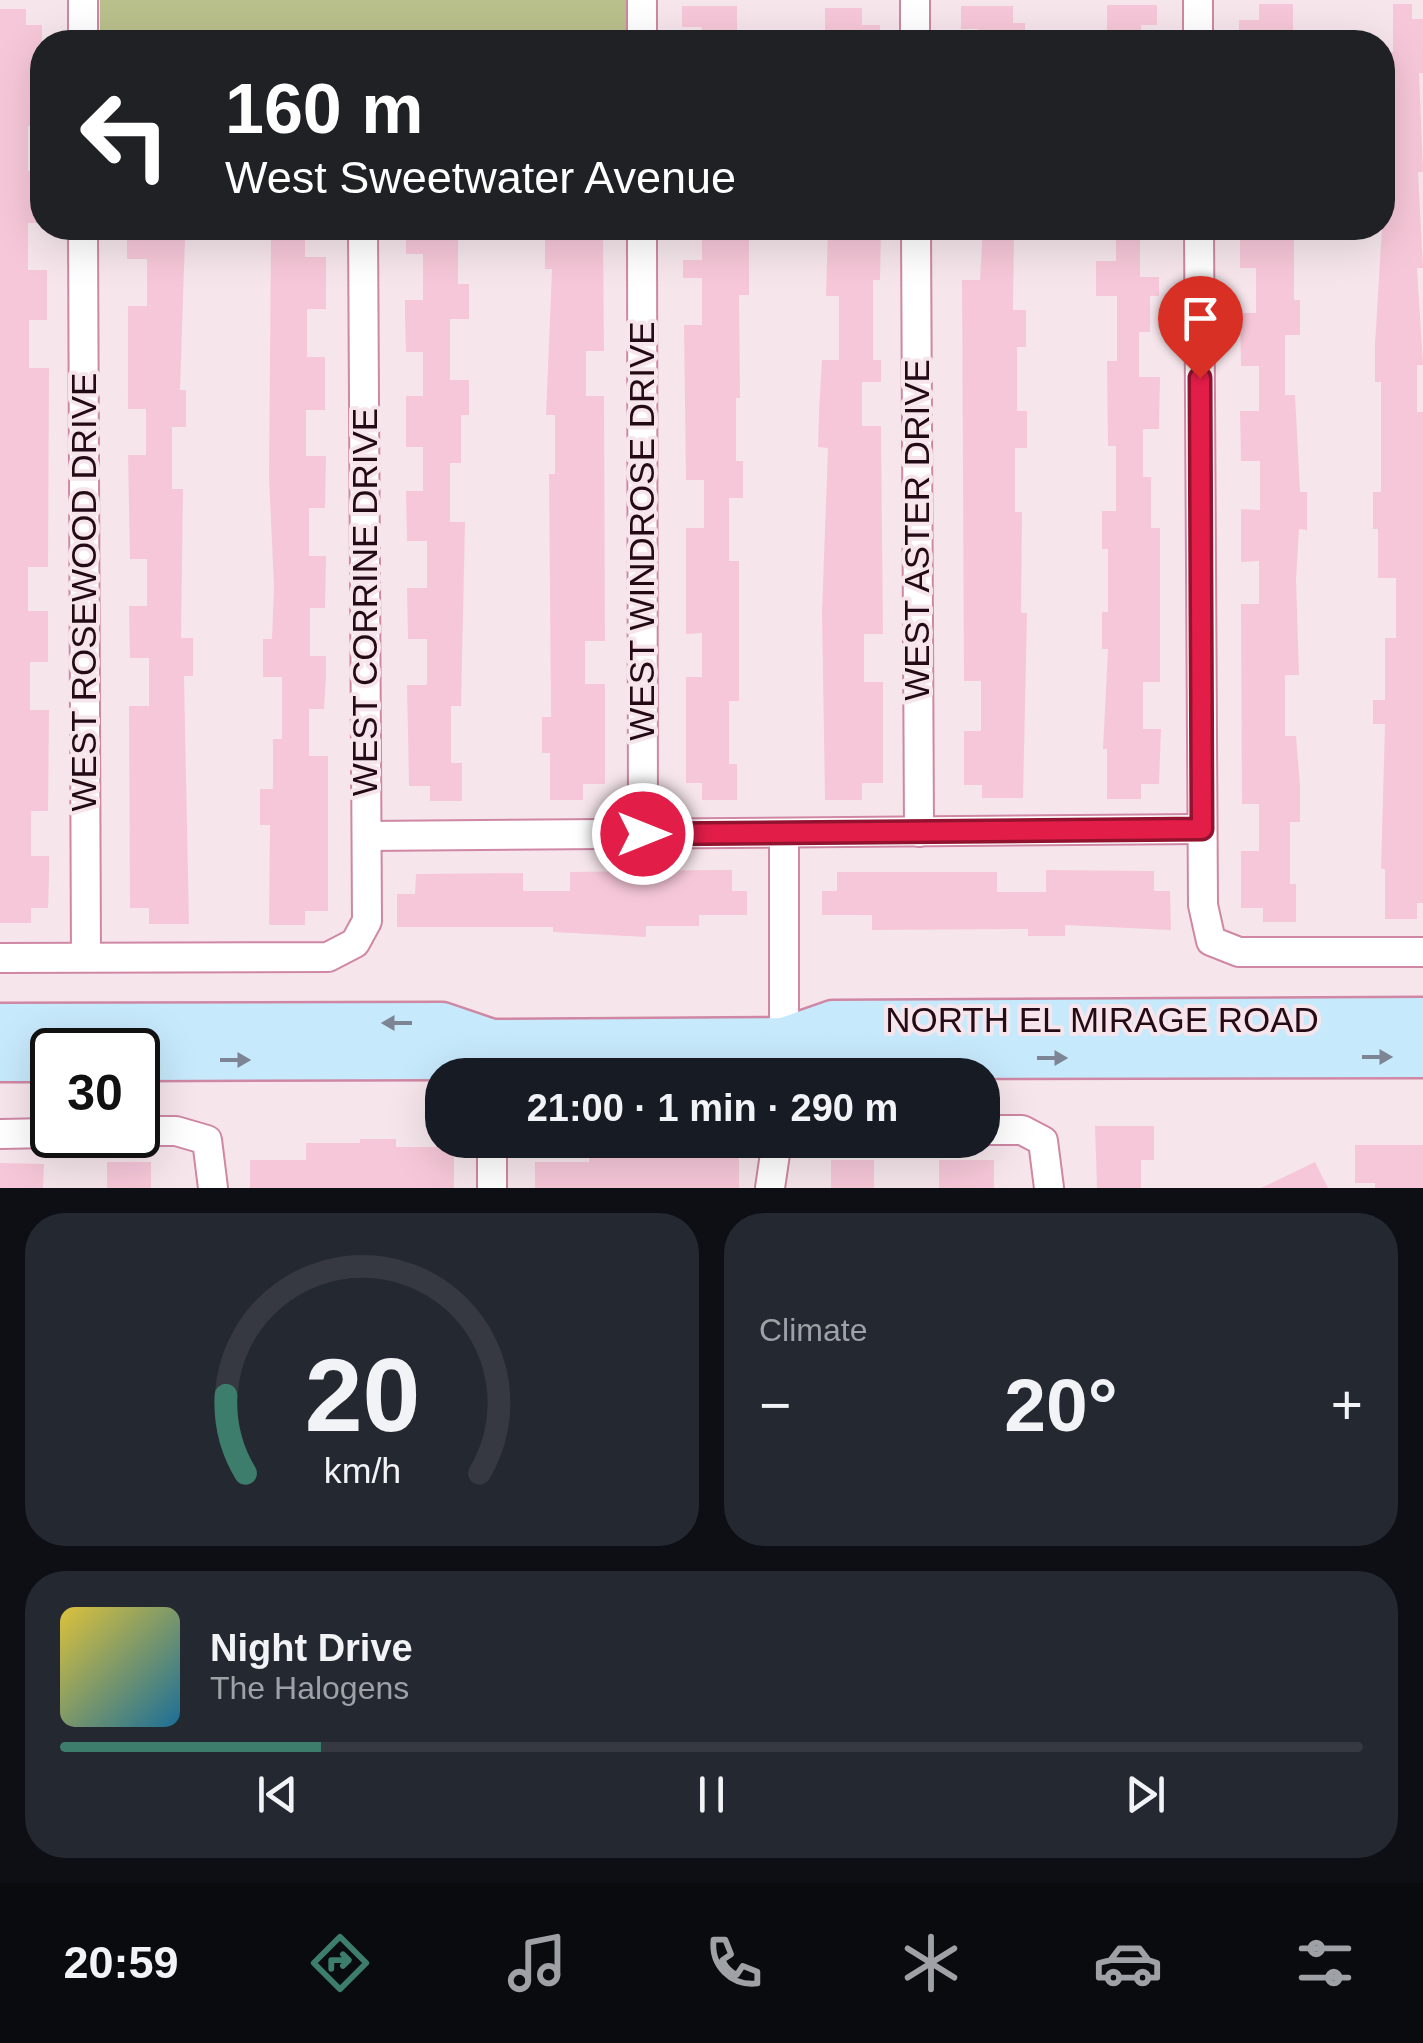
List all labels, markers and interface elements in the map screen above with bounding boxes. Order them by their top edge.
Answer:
icon: left [60,70,190,200]
text: 160 m [225,70,423,148]
text: West Sweetwater Avenue [225,152,736,203]
pin [1158,276,1243,379]
icon: arrive [1173,291,1228,346]
street label: WEST WINDROSE DRIVE [622,321,661,741]
street label: WEST ASTER DRIVE [897,359,936,701]
street label: WEST ROSEWOOD DRIVE [64,373,103,811]
street label: WEST CORRINE DRIVE [345,408,384,796]
position arrow [591,782,695,886]
street label: NORTH EL MIRAGE ROAD [885,1000,1319,1039]
one-way arrow [381,1015,413,1031]
speed limit sign: 30 [30,1028,160,1158]
one-way arrow [1362,1049,1394,1065]
one-way arrow [1037,1050,1069,1066]
one-way arrow [219,1052,251,1068]
text: 21:00 · 1 min · 290 m [527,1087,898,1129]
text: Climate [759,1312,867,1348]
text: 20 [304,1337,420,1453]
text: 20° [1004,1363,1118,1447]
text: − [759,1374,791,1436]
text: + [1331,1374,1363,1436]
text: km/h [323,1451,401,1491]
text: Night Drive [210,1627,413,1669]
text: The Halogens [210,1670,409,1706]
icon: previous [250,1767,305,1822]
icon: pause [684,1767,739,1822]
icon: next [1118,1767,1173,1822]
icon: directions [305,1928,375,1998]
icon: music [502,1928,572,1998]
icon: phone [699,1928,769,1998]
icon: climate [896,1928,966,1998]
icon: car [1093,1928,1163,1998]
icon: filters [1290,1928,1360,1998]
text: 20:59 [63,1937,179,1988]

